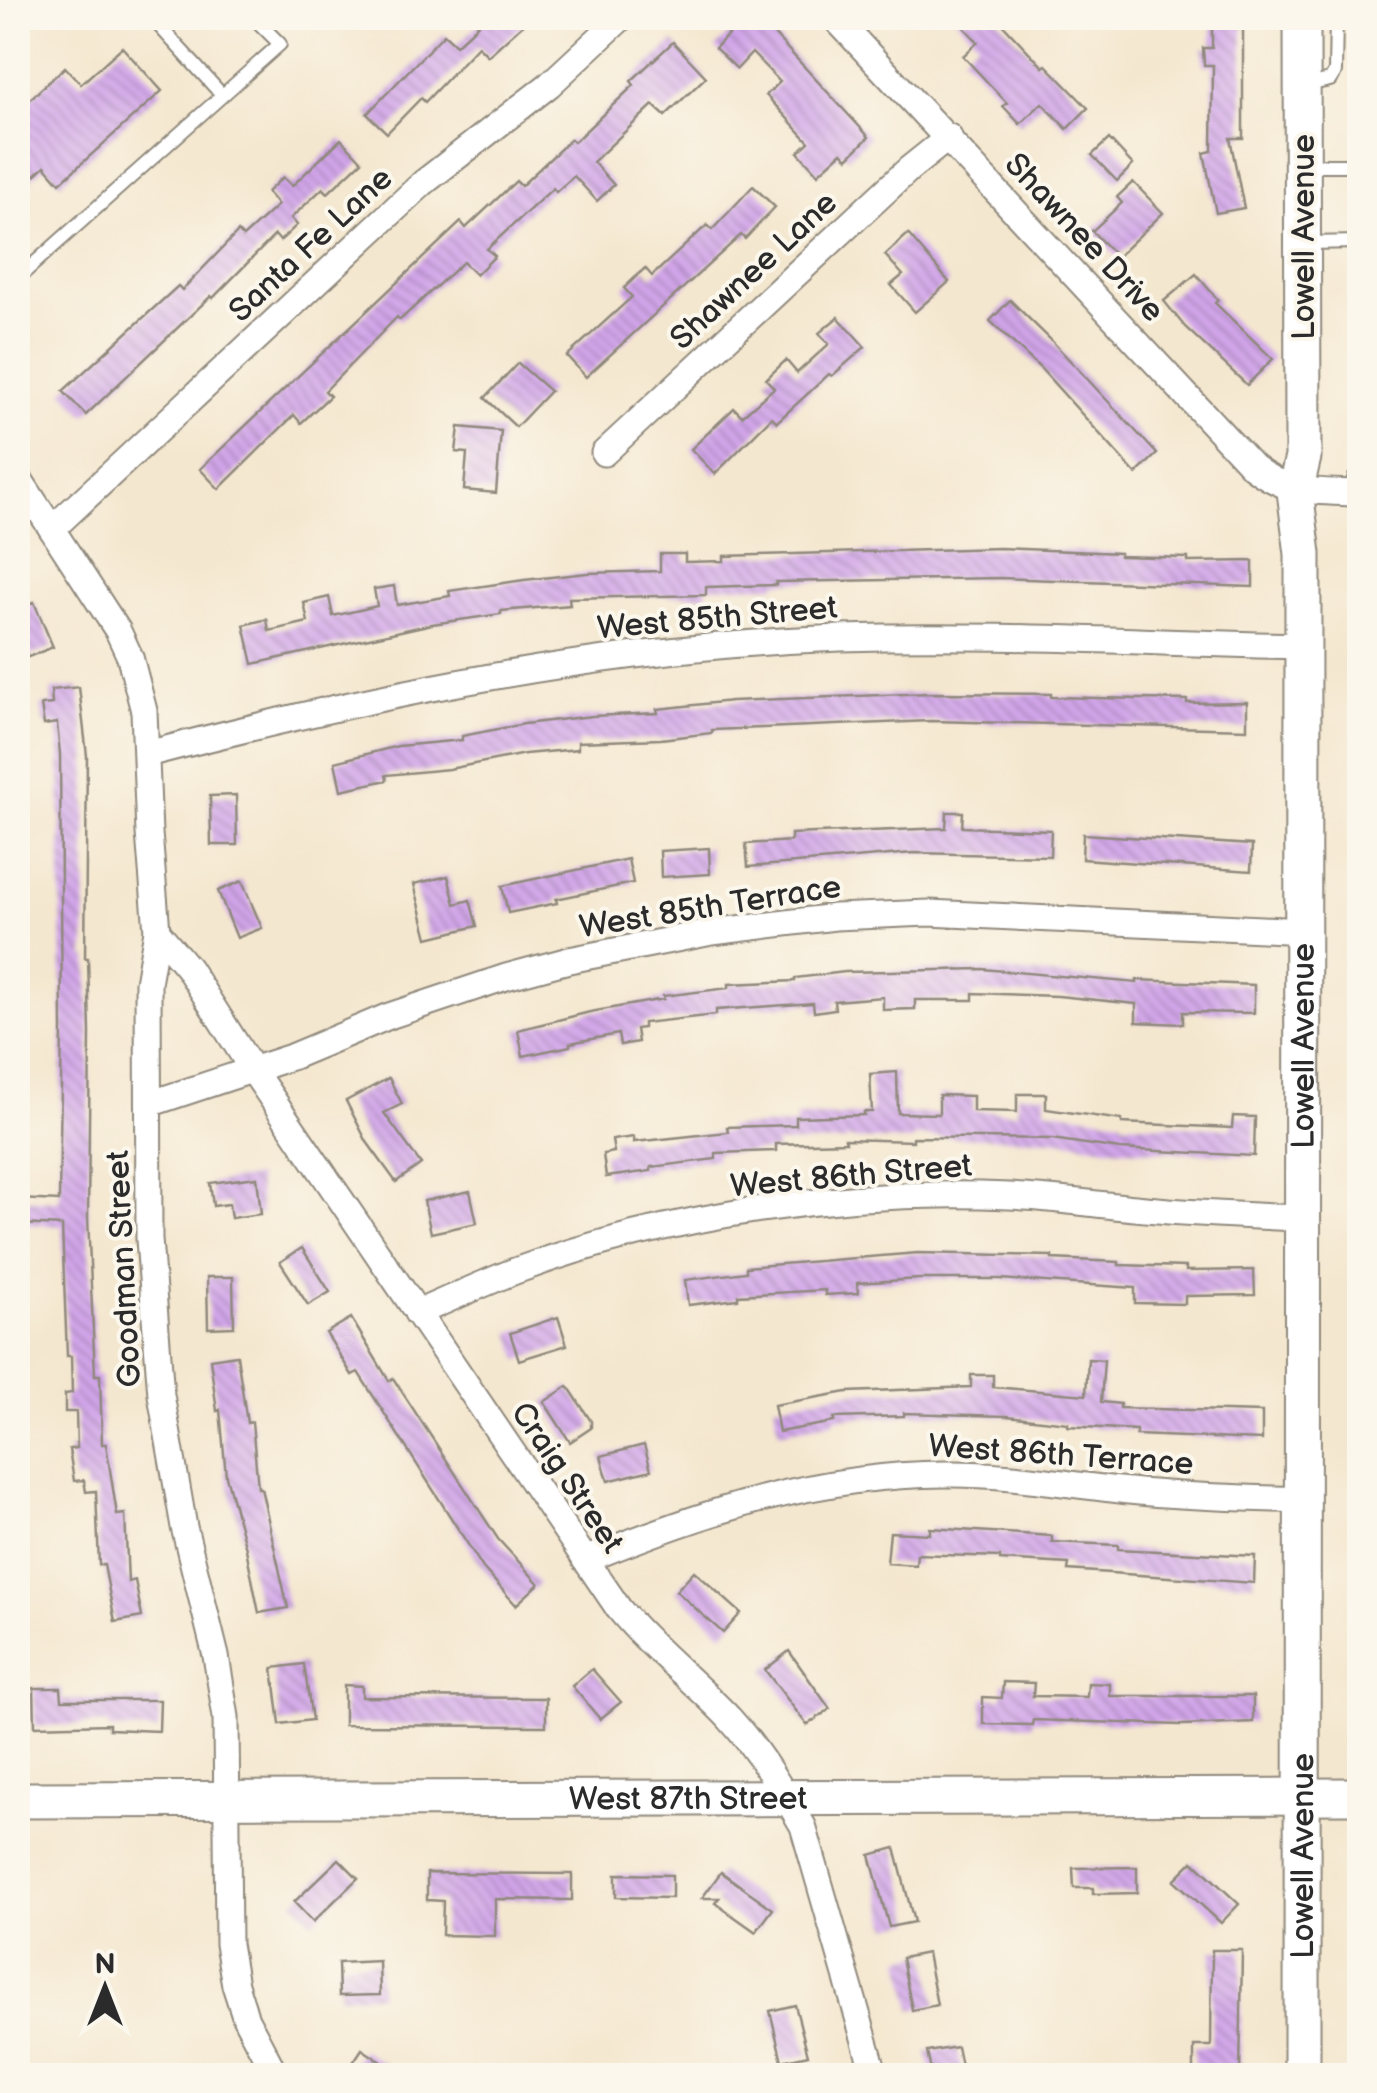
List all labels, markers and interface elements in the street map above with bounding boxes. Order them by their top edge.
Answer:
street label: Lowell Avenue [1285,134,1324,340]
street label: Shawnee Drive [996,146,1172,331]
street label: Santa Fe Lane [221,159,401,331]
street label: Shawnee Lane [663,184,846,358]
street label: West 85th Street [595,589,839,648]
street label: West 85th Terrace [577,868,844,947]
street label: Lowell Avenue [1285,943,1324,1149]
street label: West 86th Street [729,1146,974,1206]
street label: Goodman Street [99,1149,150,1388]
street label: Craig Street [502,1395,632,1561]
street label: West 86th Terrace [927,1427,1195,1484]
street label: Lowell Avenue [1284,1753,1323,1959]
street label: West 87th Street [569,1780,807,1819]
north arrow [55,1938,155,2038]
text: N [94,1948,116,1981]

